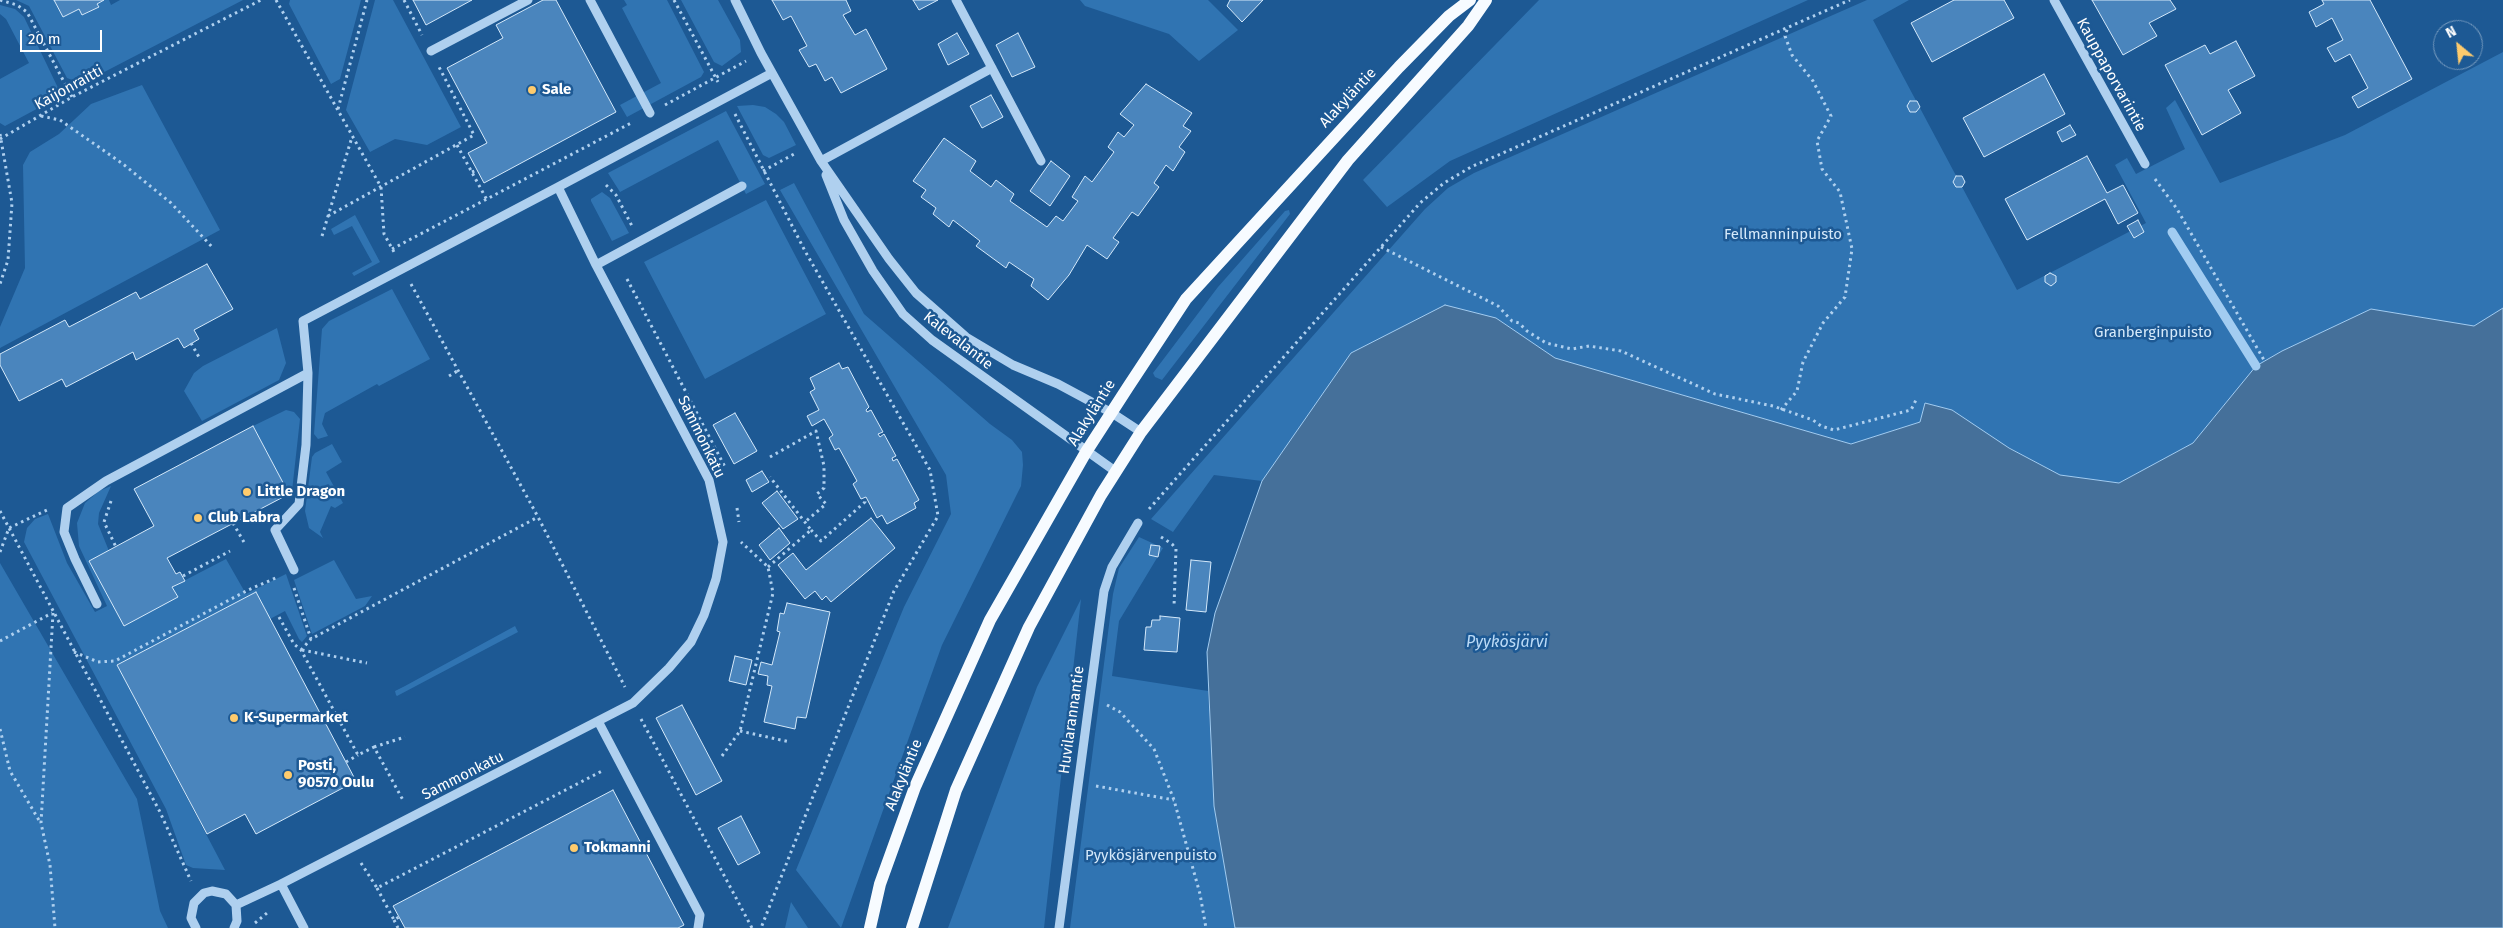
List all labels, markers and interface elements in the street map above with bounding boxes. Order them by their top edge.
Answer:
street label: Kauppaporvarintie [2072,15,2150,135]
scale bar [22,20,105,52]
north arrow [2433,20,2483,70]
text: N [2443,23,2459,42]
text: 20 m [28,30,61,48]
street label: Kaijonraitti [32,62,106,114]
street label: Alakyläntie [1316,64,1380,132]
place label: Sale [542,81,571,99]
marker: Sale [526,84,538,96]
park label: Fellmanninpuisto [1724,226,1842,244]
street label: Kalevalantie [920,308,996,374]
park label: Granberginpuisto [2094,324,2212,342]
street label: Alakyläntie [1064,376,1120,450]
street label: Sammonkatu [673,393,729,481]
place label: Little Dragon [257,483,345,501]
marker: Little Dragon [241,486,253,498]
place label: Club Labra [208,509,280,527]
marker: Club Labra [192,512,204,524]
water label: Pyykösjärvi [1466,633,1548,653]
street label: Huvilarannantie [1056,665,1088,775]
place label: K-Supermarket [244,709,348,727]
marker: K-Supermarket [228,712,240,724]
street label: Alakyläntie [882,737,926,813]
street label: Sammonkatu [419,748,507,804]
place label: Posti, 90570 Oulu [298,757,374,792]
marker: Posti, 90570 Oulu [282,769,294,781]
place label: Tokmanni [584,839,651,857]
marker: Tokmanni [568,842,580,854]
park label: Pyykösjärvenpuisto [1085,847,1217,865]

